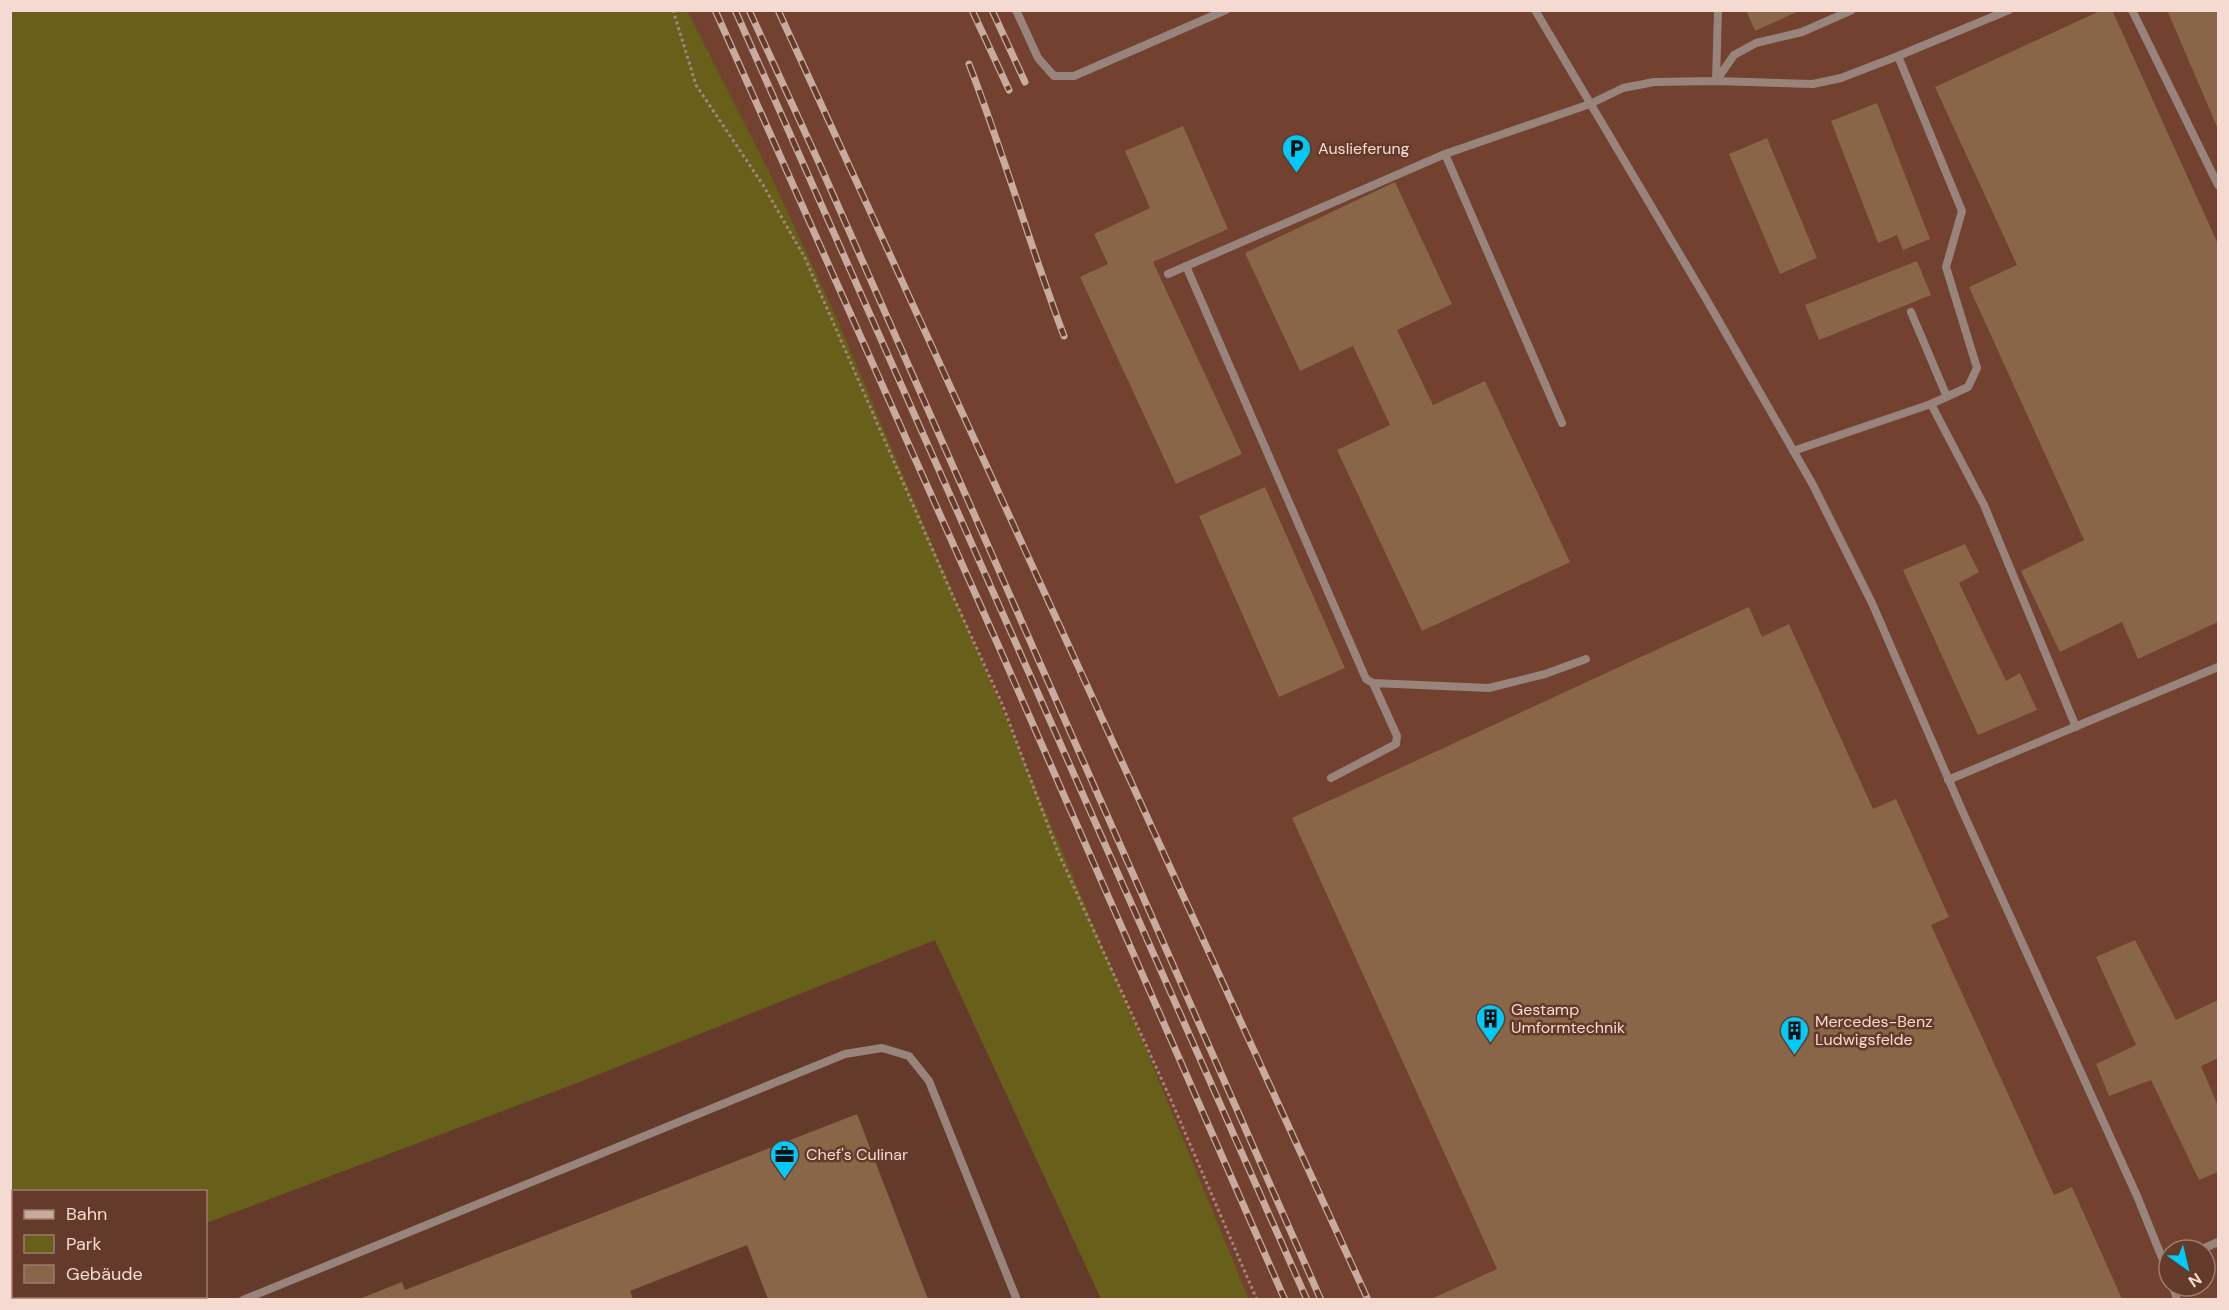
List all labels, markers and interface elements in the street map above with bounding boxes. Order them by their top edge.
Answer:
parking icon: Auslieferung [1281,132,1313,174]
place label: Auslieferung [1318,138,1410,159]
place label: Gestamp Umformtechnik [1511,999,1625,1038]
building icon: Gestamp Umformtechnik [1474,1002,1506,1044]
place label: Mercedes-Benz Ludwigsfelde [1815,1011,1932,1050]
building icon: Mercedes-Benz Ludwigsfelde [1778,1014,1810,1056]
office icon: Chef's Culinar [769,1138,801,1180]
place label: Chef's Culinar [806,1144,908,1165]
legend [12,1190,207,1298]
text: Bahn [66,1202,107,1226]
text: Park [66,1232,102,1256]
north arrow [2157,1238,2217,1298]
text: Gebäude [66,1262,143,1286]
text: N [2184,1268,2206,1292]

